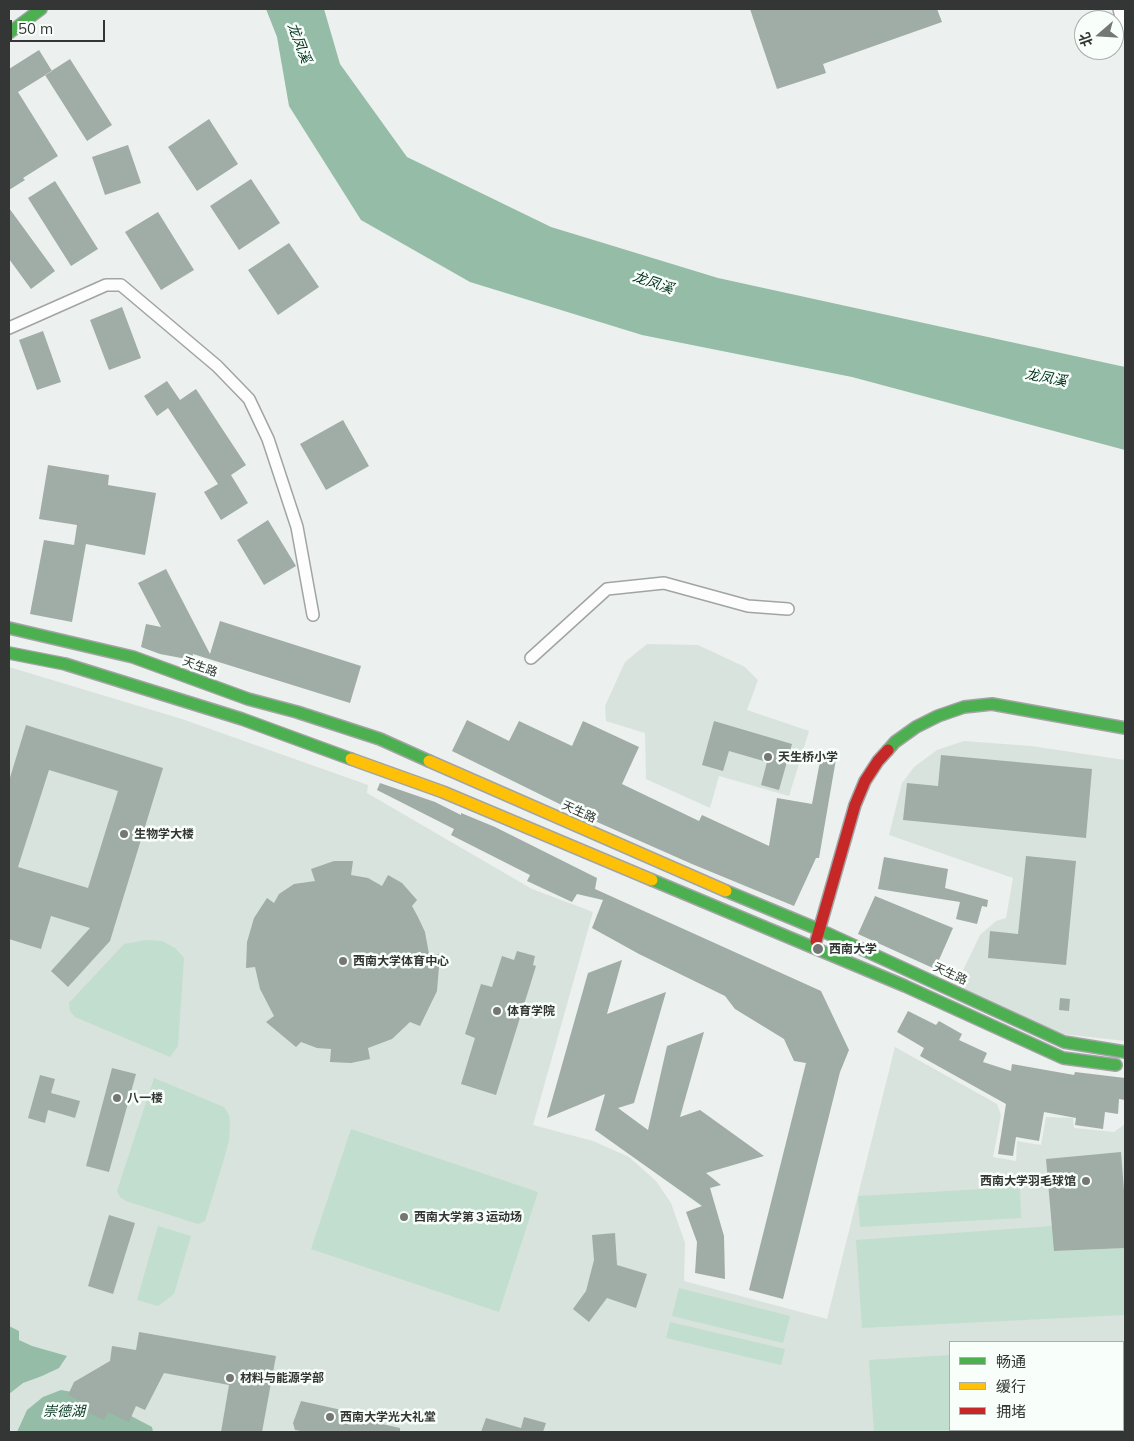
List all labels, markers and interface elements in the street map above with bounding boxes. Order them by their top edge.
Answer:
scale bar [12,10,108,42]
north arrow [1074,10,1124,60]
text: 50 m [18,19,53,38]
water label: 龙凤溪 [284,20,314,66]
text: 北 [1075,30,1097,49]
water label: 龙凤溪 [630,268,676,298]
water label: 龙凤溪 [1024,366,1068,390]
street label: 天生路 [181,654,219,680]
place label: 天生桥小学 [778,750,838,764]
marker: 天生桥小学 [762,751,774,763]
street label: 天生路 [560,798,598,826]
place label: 生物学大楼 [134,827,194,841]
marker: 生物学大楼 [118,828,130,840]
marker: 西南大学 [811,942,825,956]
place label: 西南大学 [829,942,877,956]
place label: 西南大学体育中心 [353,954,449,968]
marker: 西南大学体育中心 [337,955,349,967]
street label: 天生路 [931,960,969,988]
place label: 体育学院 [507,1004,555,1018]
marker: 体育学院 [491,1005,503,1017]
place label: 八一楼 [127,1091,163,1105]
marker: 八一楼 [111,1092,123,1104]
place label: 西南大学羽毛球馆 [980,1174,1076,1188]
marker: 西南大学羽毛球馆 [1080,1175,1092,1187]
place label: 西南大学第３运动场 [414,1210,522,1224]
marker: 西南大学第３运动场 [398,1211,410,1223]
legend [949,1341,1124,1431]
text: 畅通 [996,1352,1026,1371]
place label: 材料与能源学部 [240,1371,324,1385]
marker: 材料与能源学部 [224,1372,236,1384]
text: 缓行 [996,1377,1026,1396]
text: 拥堵 [996,1402,1026,1421]
water label: 崇德湖 [43,1404,85,1420]
place label: 西南大学光大礼堂 [340,1410,436,1424]
marker: 西南大学光大礼堂 [324,1411,336,1423]

